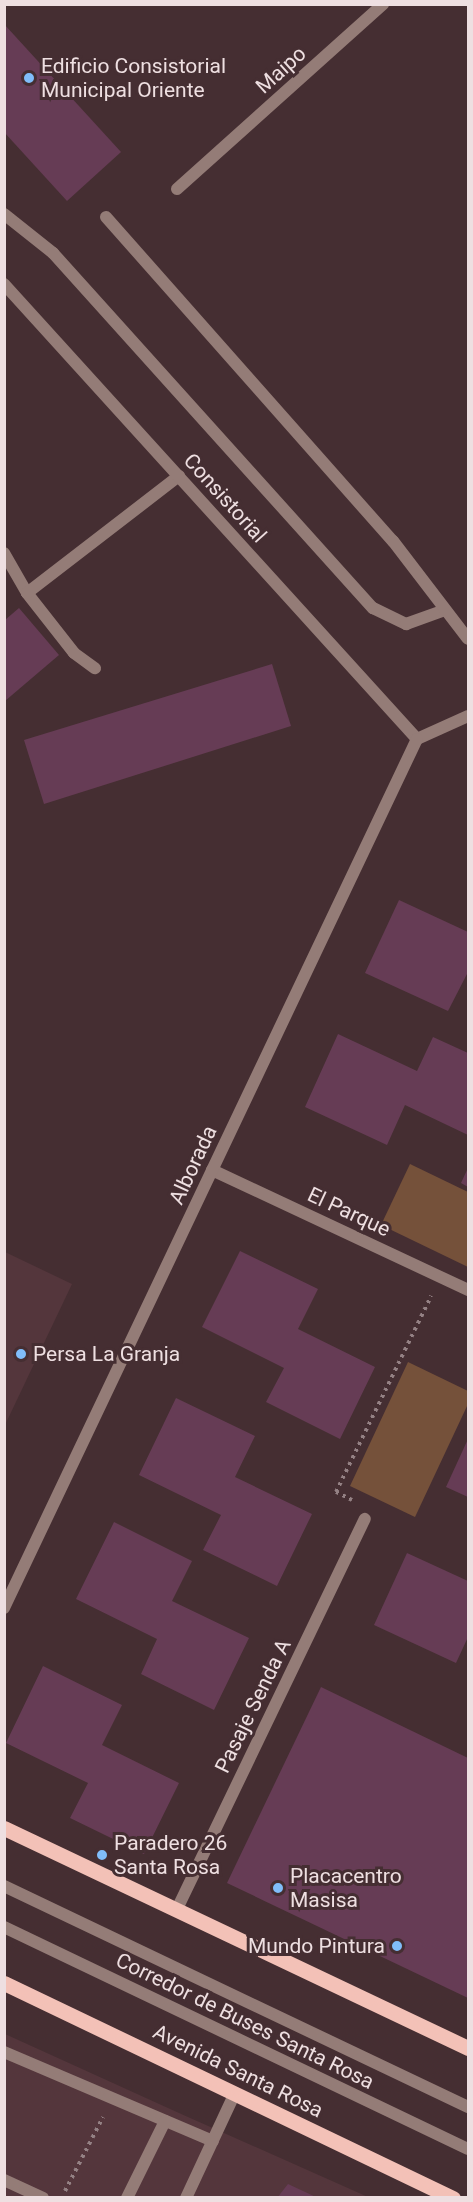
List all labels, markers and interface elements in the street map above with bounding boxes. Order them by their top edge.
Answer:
street label: Maipo [251,41,311,99]
place label: Edificio Consistorial Municipal Oriente [41,53,226,103]
marker: Edificio Consistorial Municipal Oriente [22,71,36,85]
street label: Consistorial [178,448,272,548]
street label: Alborada [164,1122,222,1208]
street label: El Parque [304,1182,394,1242]
place label: Persa La Granja [33,1341,180,1367]
marker: Persa La Granja [14,1347,28,1361]
street label: Pasaje Senda A [210,1635,296,1777]
place label: Paradero 26 Santa Rosa [114,1830,227,1880]
marker: Paradero 26 Santa Rosa [95,1848,109,1862]
place label: Placacentro Masisa [290,1863,402,1913]
marker: Placacentro Masisa [271,1881,285,1895]
place label: Mundo Pintura [248,1933,385,1959]
marker: Mundo Pintura [390,1939,404,1953]
street label: Corredor de Buses Santa Rosa [112,1947,378,2095]
street label: Avenida Santa Rosa [149,2019,327,2123]

